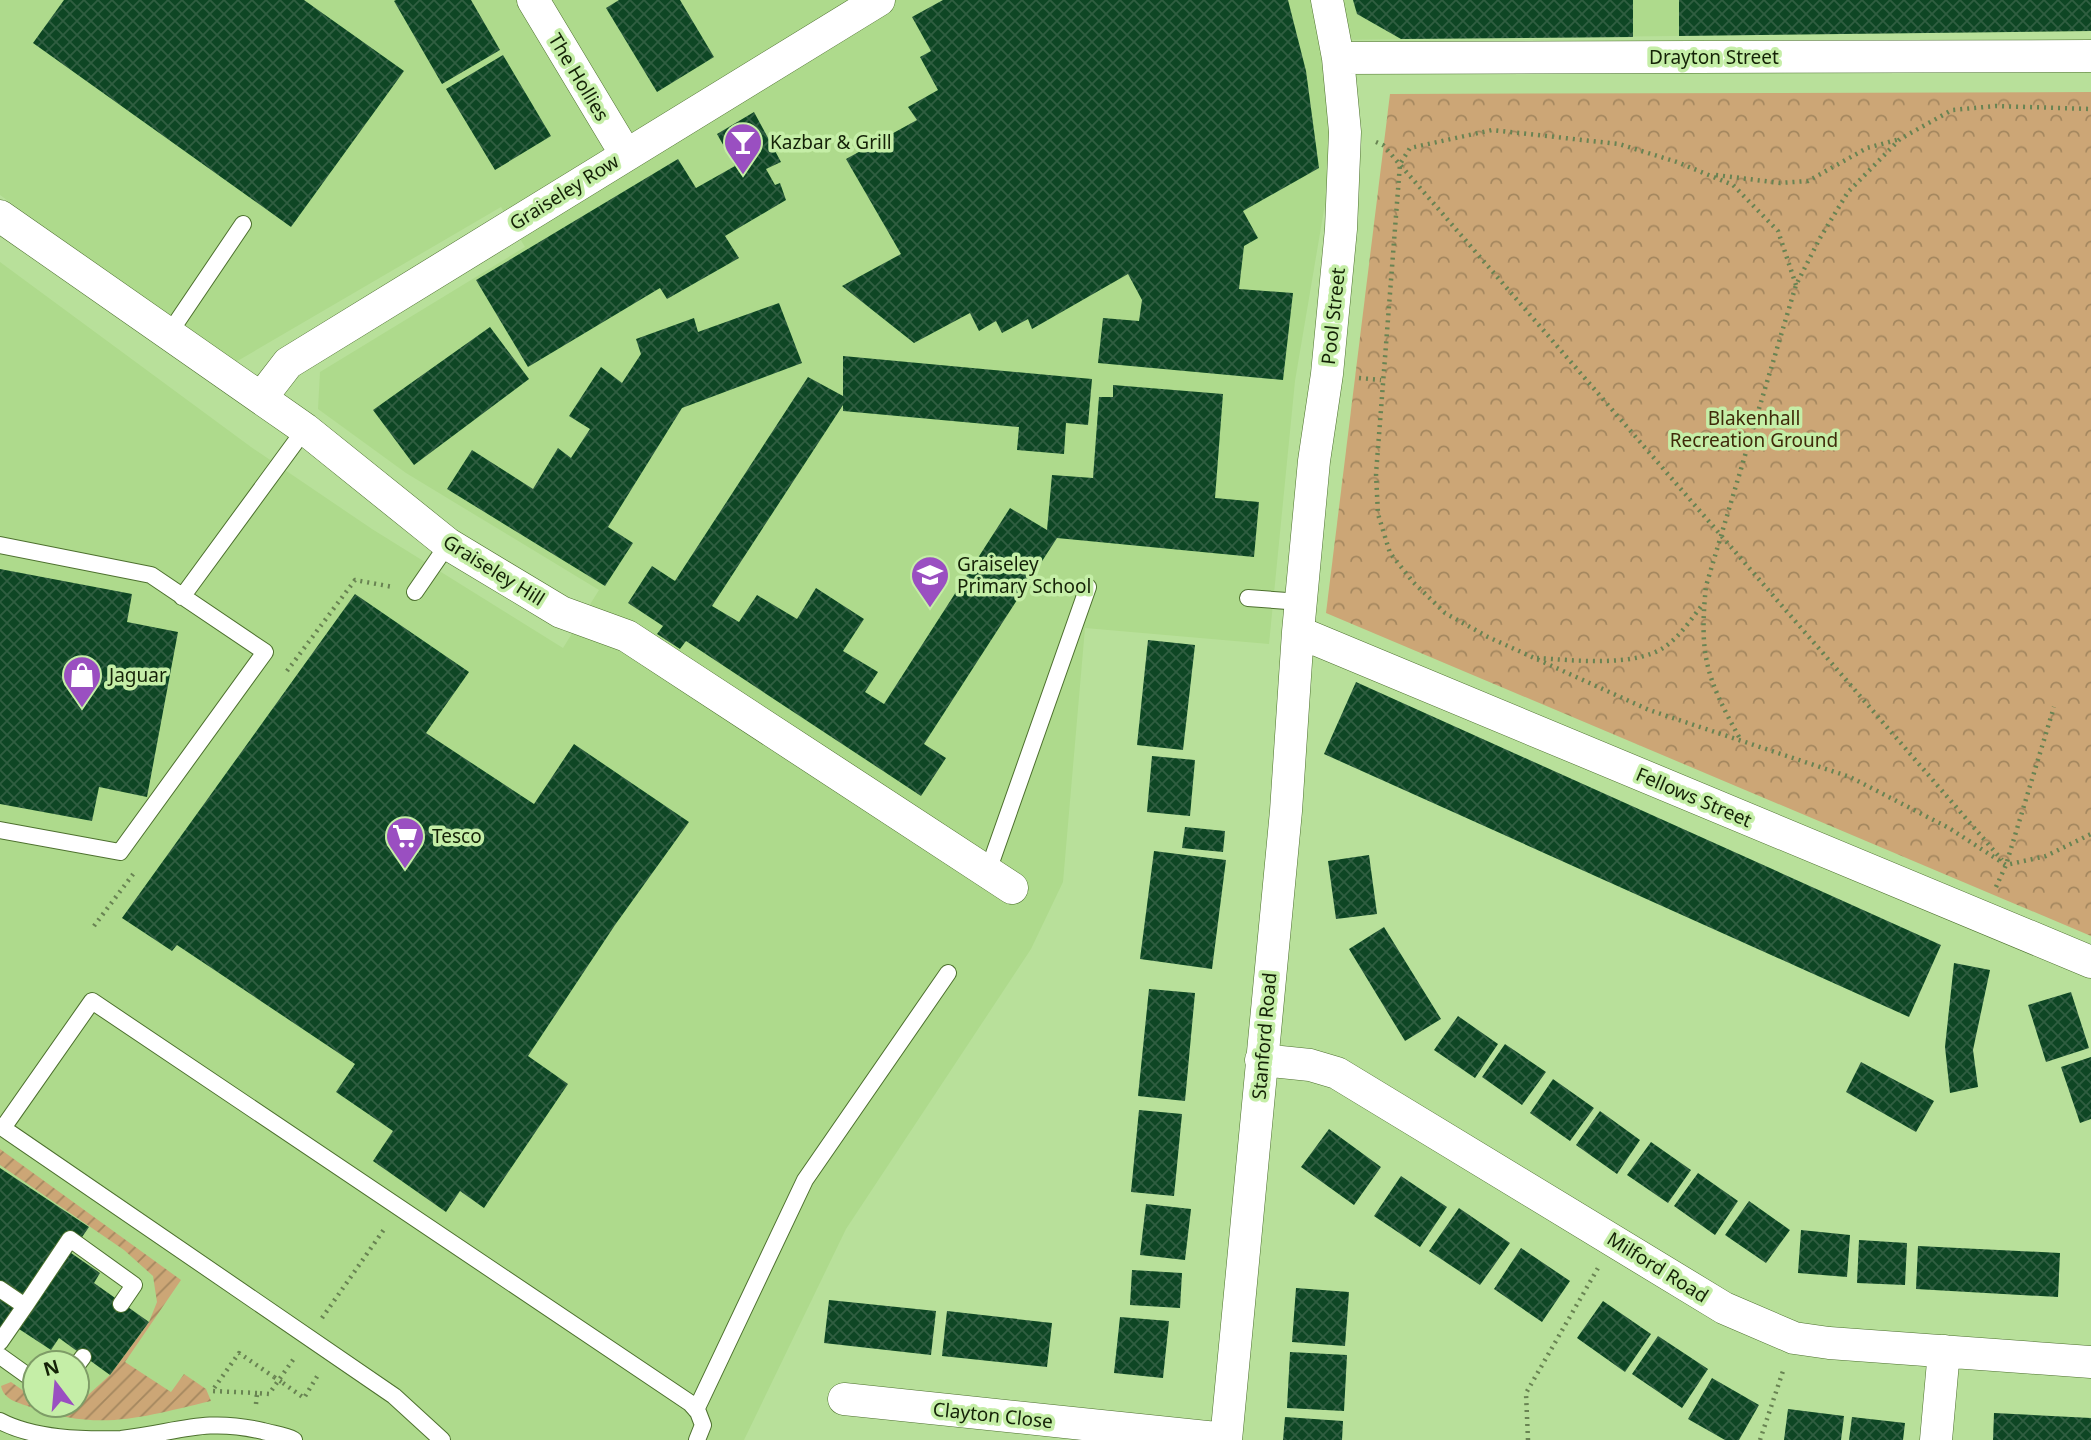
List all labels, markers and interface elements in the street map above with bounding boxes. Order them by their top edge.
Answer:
street label: The Hollies [543,28,615,126]
street label: Drayton Street [1649,44,1779,70]
bar icon: Kazbar & Grill [722,121,764,176]
place label: Kazbar & Grill [770,129,892,155]
street label: Graiseley Row [504,148,624,236]
street label: Pool Street [1315,266,1351,366]
park label: Blakenhall Recreation Ground [1670,405,1838,453]
street label: Graiseley Hill [438,528,550,612]
place label: Graiseley Primary School [957,551,1091,599]
school or university icon: Graiseley Primary School [909,554,951,609]
shop icon: Jaguar [61,654,103,709]
place label: Jaguar [107,662,167,688]
street label: Fellows Street [1632,761,1756,833]
supermarket icon: Tesco [384,815,426,870]
place label: Tesco [432,823,482,849]
street label: Stanford Road [1245,971,1283,1101]
street label: Milford Road [1602,1226,1714,1308]
north arrow [21,1349,91,1419]
text: N [40,1353,62,1382]
street label: Clayton Close [932,1396,1054,1434]

